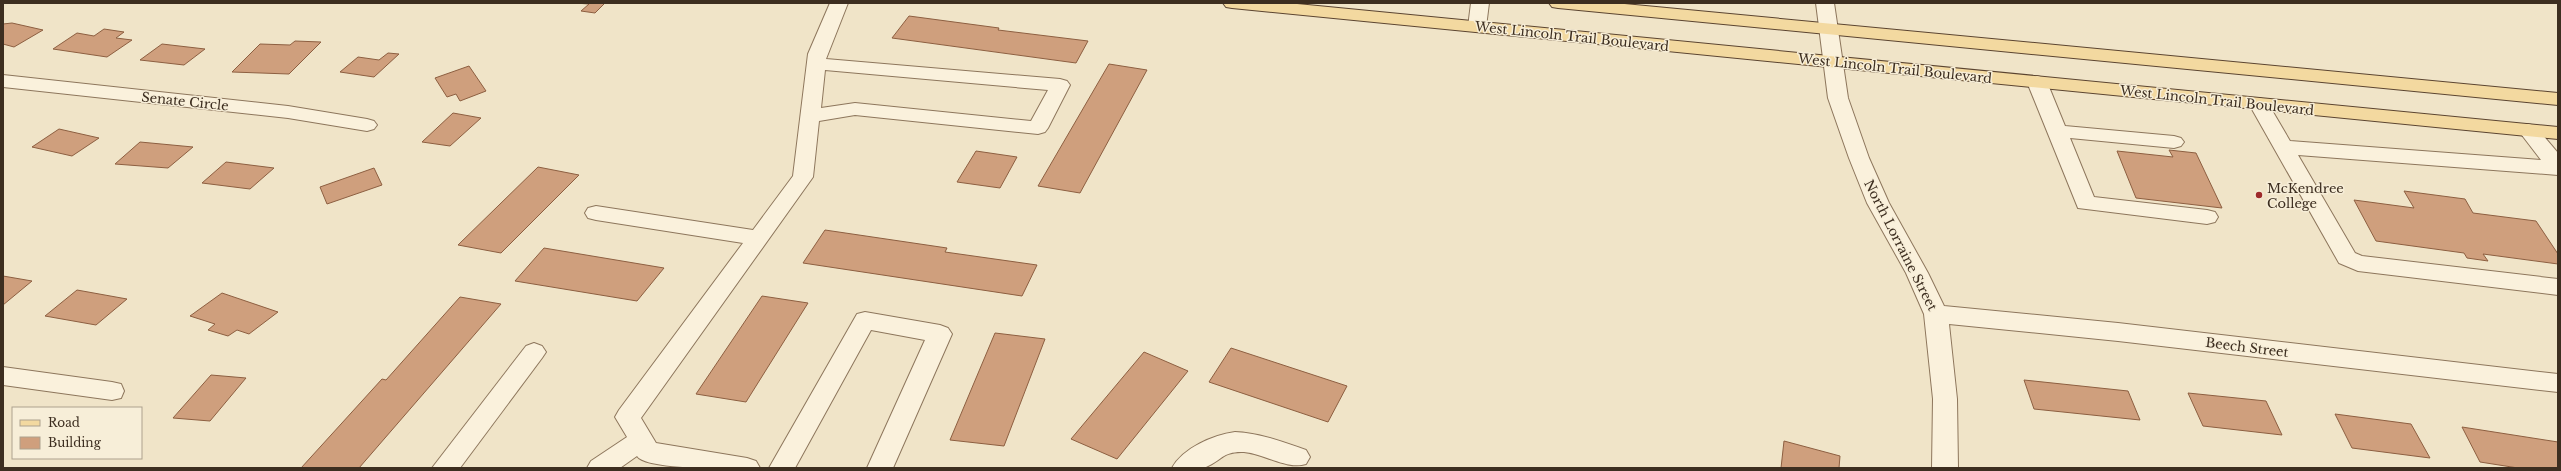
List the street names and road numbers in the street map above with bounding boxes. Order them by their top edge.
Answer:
street label: West Lincoln Trail Boulevard [1473,18,1670,55]
street label: West Lincoln Trail Boulevard [1796,50,1993,87]
street label: West Lincoln Trail Boulevard [2118,82,2315,119]
street label: Senate Circle [140,88,229,115]
street label: North Lorraine Street [1860,177,1941,314]
street label: Beech Street [2204,334,2290,361]

